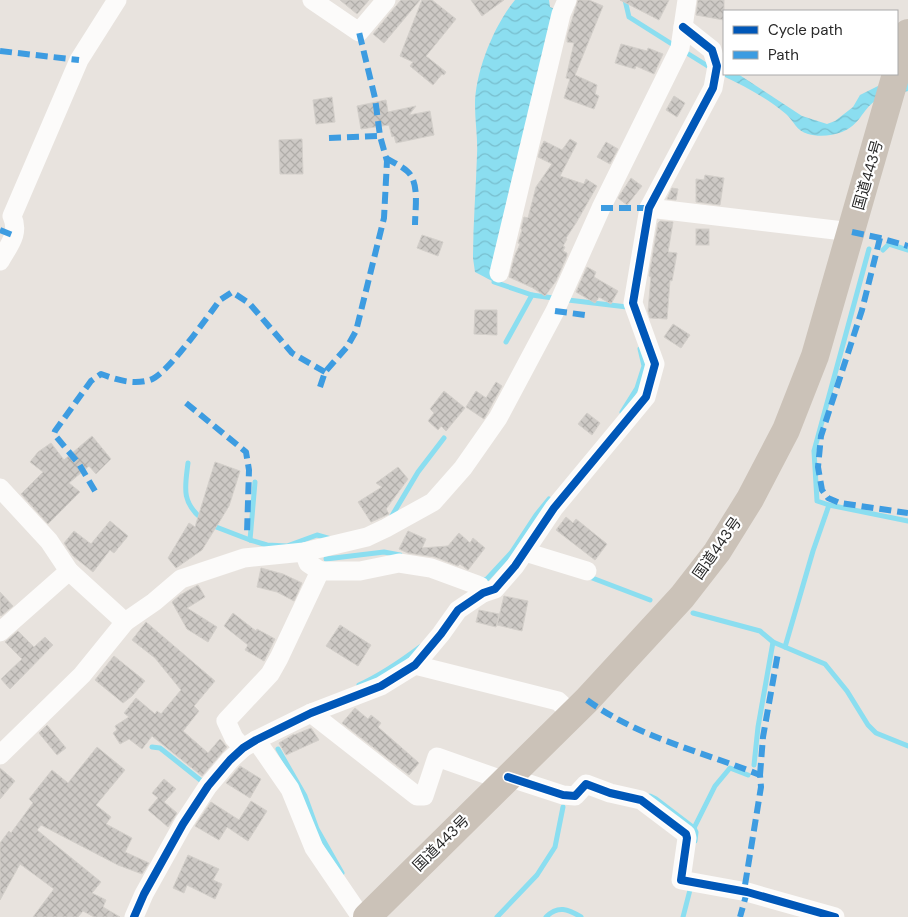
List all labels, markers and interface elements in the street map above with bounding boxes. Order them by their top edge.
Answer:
legend [723,10,898,75]
text: Cycle path [768,20,843,40]
text: Path [768,45,799,65]
street label: 国道443号 [848,138,888,212]
street label: 国道443号 [688,513,746,583]
street label: 国道443号 [408,810,474,876]

